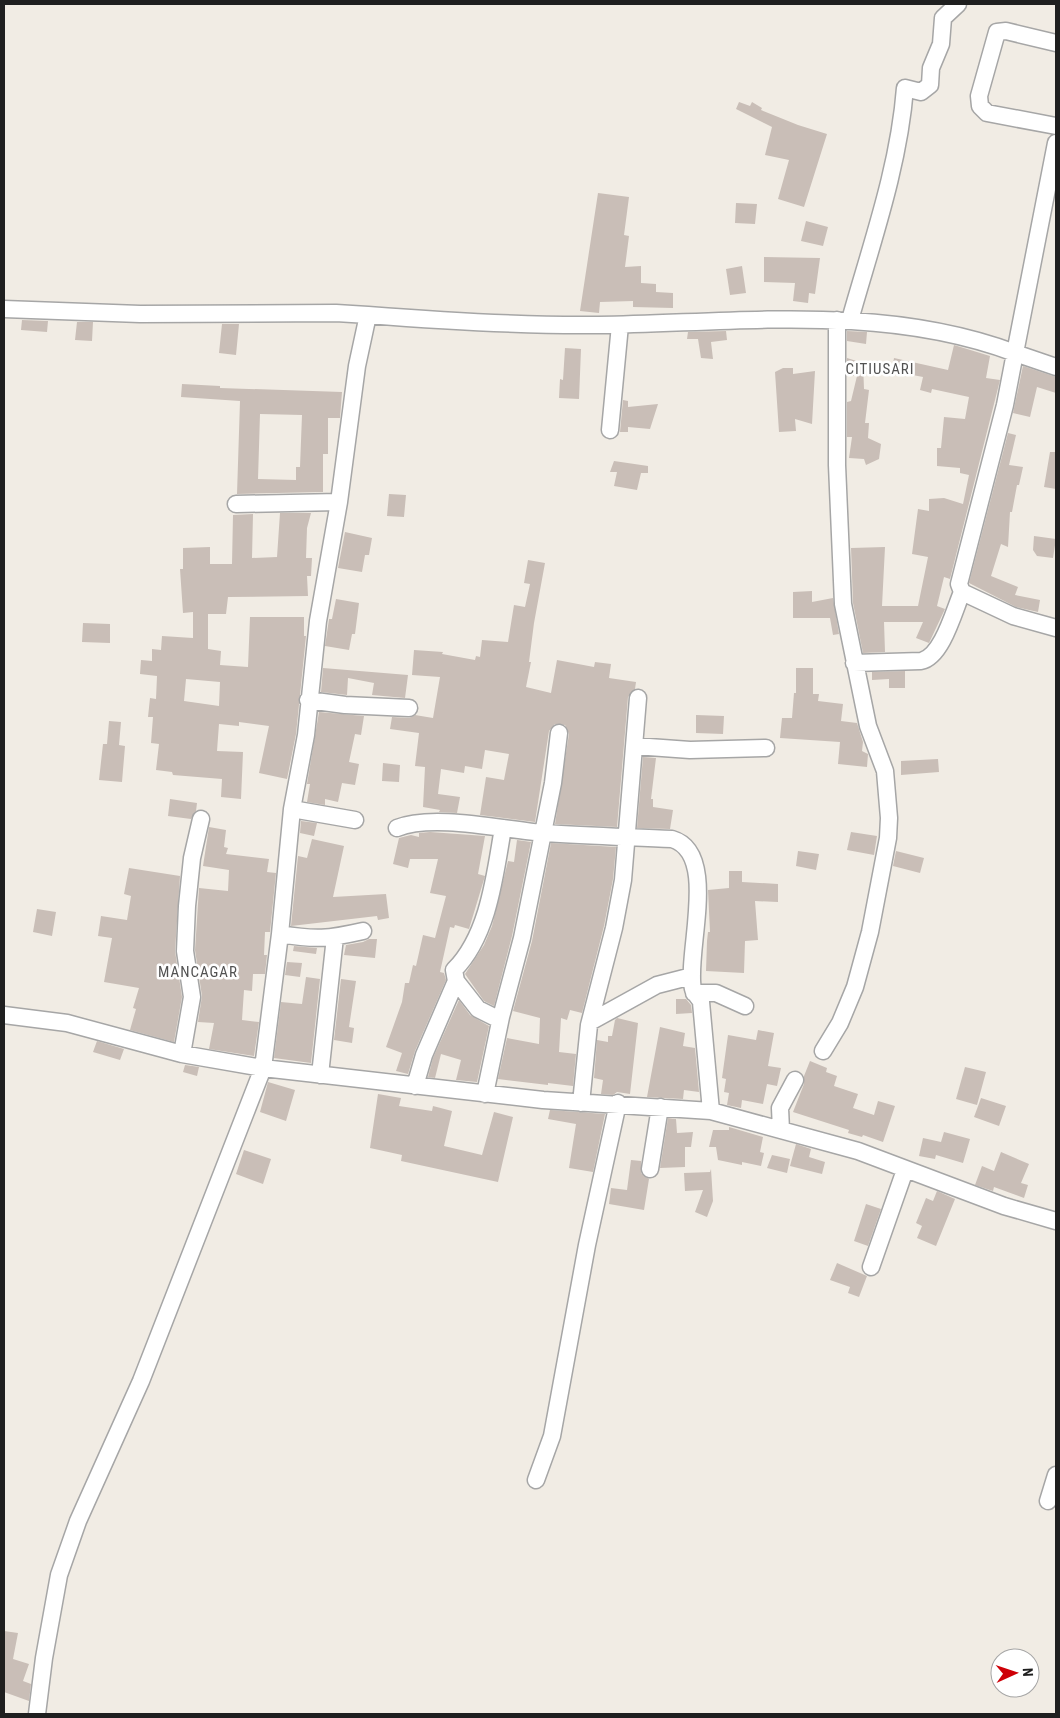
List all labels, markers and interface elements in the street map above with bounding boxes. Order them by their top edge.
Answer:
district label: CITIUSARI [845,360,915,378]
district label: MANCAGAR [158,963,238,981]
north arrow [990,1648,1040,1698]
text: N [1020,1668,1036,1677]

